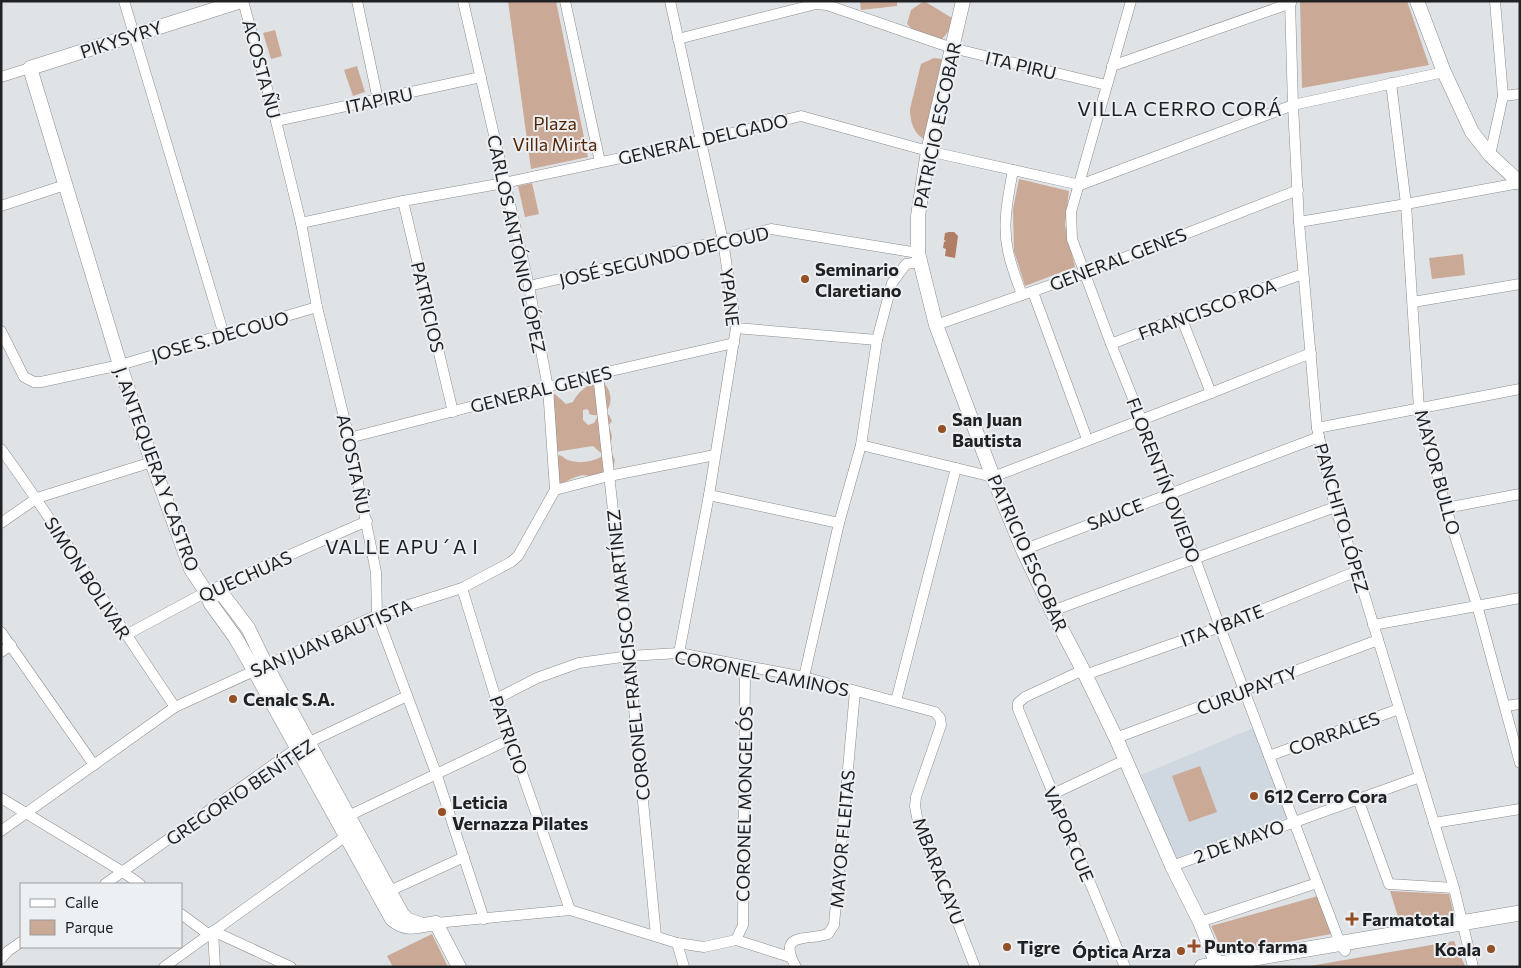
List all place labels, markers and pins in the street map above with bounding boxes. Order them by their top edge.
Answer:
place label: Seminario Claretiano [815,258,902,301]
marker: Seminario Claretiano [799,273,811,285]
place label: San Juan Bautista [952,408,1022,451]
marker: San Juan Bautista [936,423,948,435]
place label: Cenalc S.A. [243,688,335,710]
marker: Cenalc S.A. [227,693,239,705]
place label: 612 Cerro Cora [1264,785,1387,807]
marker: 612 Cerro Cora [1248,790,1260,802]
place label: Leticia Vernazza Pilates [452,791,588,834]
marker: Leticia Vernazza Pilates [436,806,448,818]
place label: Farmatotal [1362,908,1454,930]
marker: Farmatotal [1346,913,1358,925]
place label: Punto farma [1204,935,1307,957]
place label: Tigre [1017,936,1060,958]
place label: Koala [1435,938,1481,960]
place label: Óptica Arza [1072,940,1171,962]
marker: Punto farma [1188,940,1200,952]
marker: Tigre [1001,941,1013,953]
marker: Koala [1485,943,1497,955]
marker: Óptica Arza [1175,945,1187,957]

